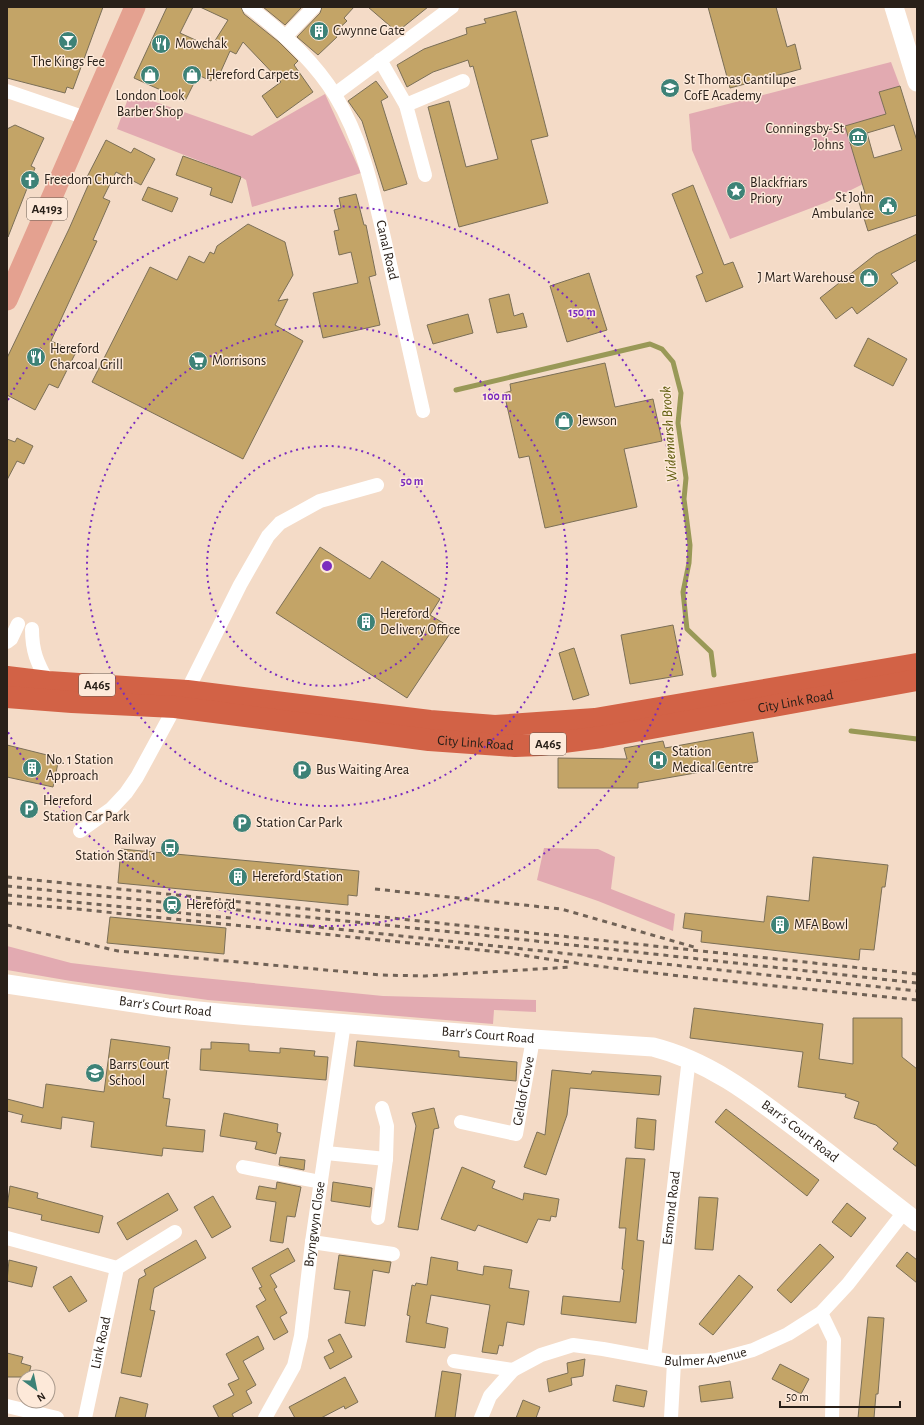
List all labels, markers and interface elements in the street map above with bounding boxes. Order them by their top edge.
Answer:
building icon: Gwynne Gate [308,20,330,42]
place label: Gwynne Gate [333,24,405,38]
bar icon: The Kings Fee [57,30,79,52]
restaurant icon: Mowchak [150,33,172,55]
place label: Mowchak [175,37,228,51]
place label: The Kings Fee [31,55,105,69]
shop icon: London Look Barber Shop [139,64,161,86]
shop icon: Hereford Carpets [181,64,203,86]
place label: Hereford Carpets [206,68,299,82]
place label: St Thomas Cantilupe CofE Academy [684,73,796,103]
school or university icon: St Thomas Cantilupe CofE Academy [659,77,681,99]
place label: London Look Barber Shop [116,89,185,119]
place label: Conningsby-St Johns [765,122,845,152]
museum icon: Conningsby-St Johns [847,126,869,148]
church icon: Freedom Church [19,169,41,191]
place label: Freedom Church [44,173,133,187]
place label: Blackfriars Priory [750,176,807,206]
place icon: Blackfriars Priory [725,180,747,202]
place label: St John Ambulance [812,191,874,221]
public building icon: St John Ambulance [877,195,899,217]
road number: A4193 [27,198,67,220]
street label: Canal Road [373,219,400,281]
shop icon: J Mart Warehouse [858,267,880,289]
place label: J Mart Warehouse [758,271,855,285]
text: 150 m [568,306,596,318]
place label: Hereford Charcoal Grill [50,342,123,372]
restaurant icon: Hereford Charcoal Grill [25,346,47,368]
supermarket icon: Morrisons [187,350,209,372]
place label: Morrisons [212,354,266,368]
water label: Widemarsh Brook [658,385,680,482]
text: 100 m [483,390,511,402]
shop icon: Jewson [553,410,575,432]
place label: Jewson [578,414,617,428]
text: 50 m [401,475,424,487]
centre of rings [320,559,334,573]
place label: Hereford Delivery Office [380,607,460,637]
building icon: Hereford Delivery Office [355,611,377,633]
road number: A465 [79,674,115,696]
street label: City Link Road [757,688,835,716]
road number: A465 [530,733,566,755]
street label: City Link Road [437,734,514,753]
place label: Station Medical Centre [672,745,753,775]
hospital icon: Station Medical Centre [647,749,669,771]
place label: No. 1 Station Approach [46,753,114,783]
building icon: No. 1 Station Approach [21,757,43,779]
parking icon: Bus Waiting Area [291,759,313,781]
place label: Bus Waiting Area [316,763,410,777]
place label: Hereford Station Car Park [43,794,130,824]
parking icon: Hereford Station Car Park [18,798,40,820]
parking icon: Station Car Park [231,812,253,834]
place label: Station Car Park [256,816,343,830]
place label: Railway Station Stand 1 [75,833,156,863]
bus stop icon: Railway Station Stand 1 [159,837,181,859]
building icon: Hereford Station [227,866,249,888]
place label: Hereford Station [252,870,343,884]
station icon: Hereford [161,894,183,916]
place label: Hereford [186,898,235,912]
building icon: MFA Bowl [769,914,791,936]
place label: MFA Bowl [794,918,848,932]
street label: Barr's Court Road [118,994,212,1019]
street label: Barr's Court Road [441,1025,535,1046]
street label: Geldof Grove [511,1055,537,1127]
place label: Barrs Court School [109,1058,170,1088]
school or university icon: Barrs Court School [84,1062,106,1084]
street label: Barr's Court Road [759,1098,841,1165]
street label: Esmond Road [660,1170,683,1246]
street label: Bryngwyn Close [302,1180,328,1268]
street label: Link Road [89,1315,113,1370]
street label: Bulmer Avenue [663,1345,748,1369]
north arrow [16,1369,56,1409]
scale bar [780,1383,900,1409]
text: N [35,1390,47,1404]
text: 50 m [786,1391,809,1403]

